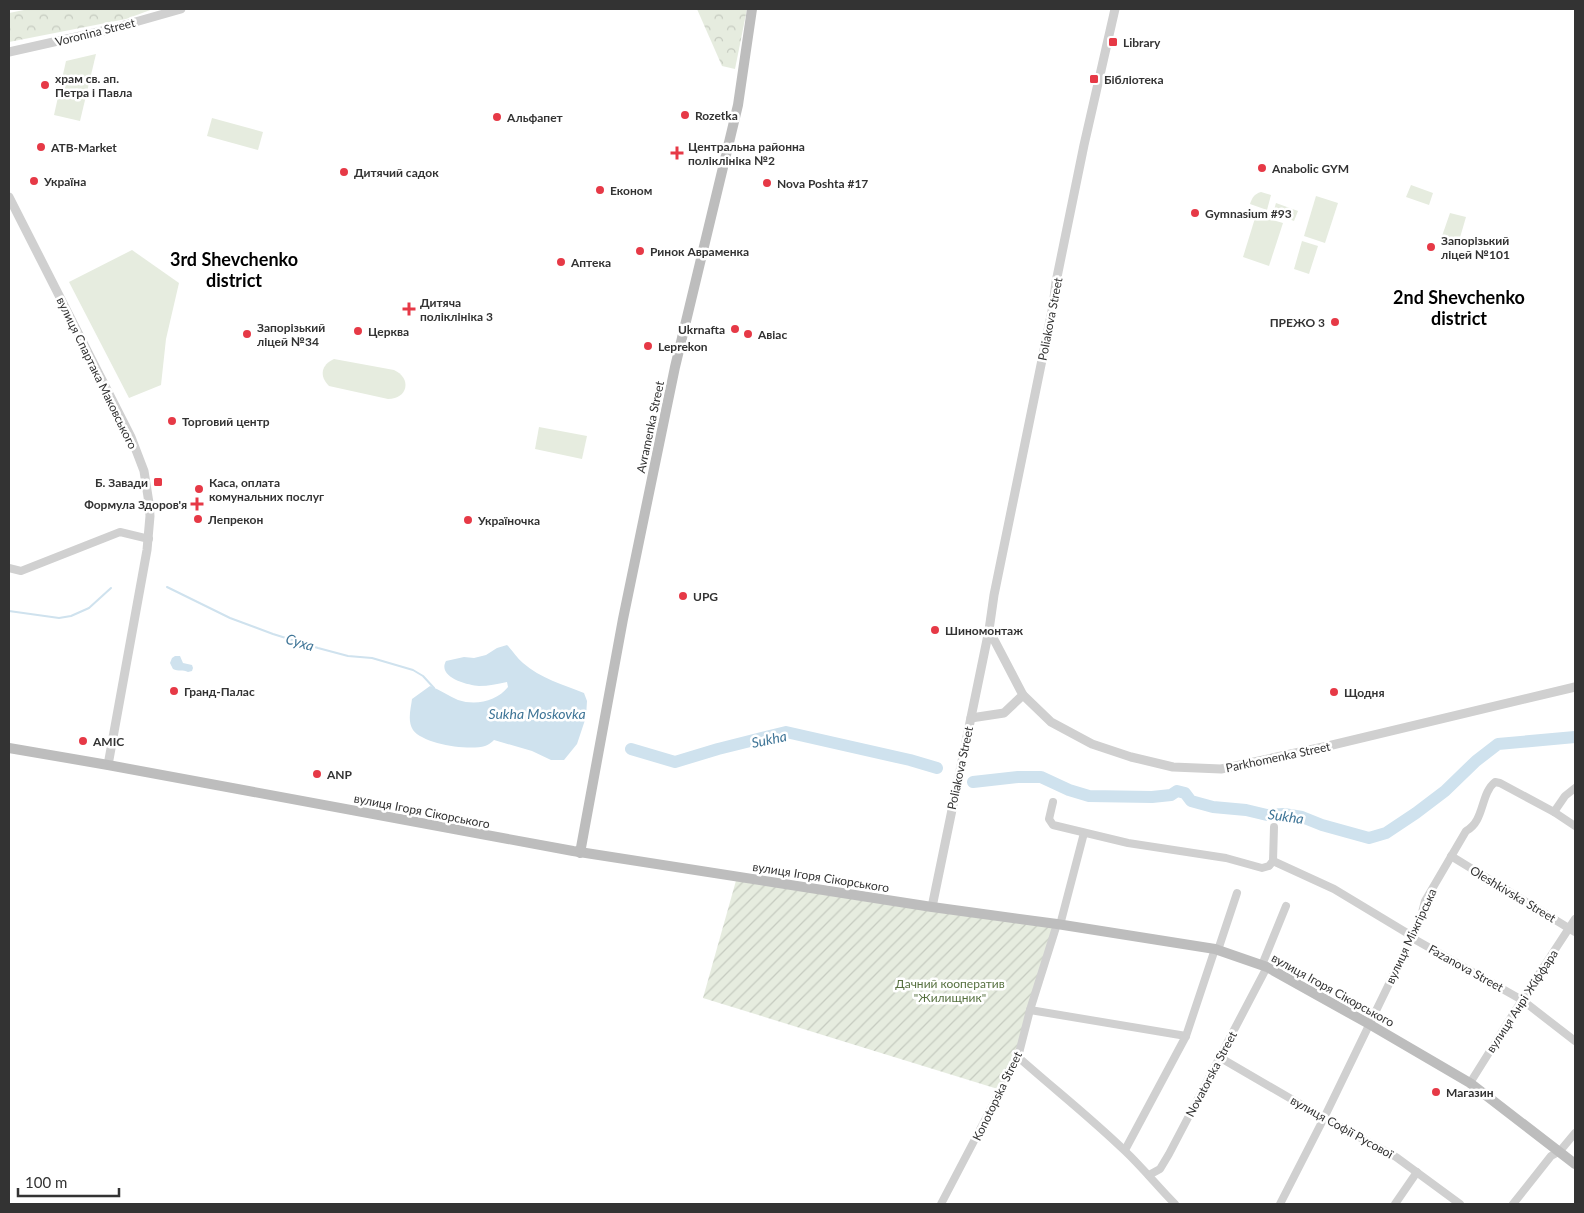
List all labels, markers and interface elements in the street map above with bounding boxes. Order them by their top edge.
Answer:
street label: Voronina Street [53,15,137,49]
place label: Library [1123,35,1161,50]
marker: Library [1107,36,1119,48]
place label: храм св. ап. Петра і Павла [55,71,132,100]
place label: Бібліотека [1104,72,1163,87]
marker: Бібліотека [1088,73,1100,85]
marker: храм св. ап. Петра і Павла [39,79,51,91]
place label: Rozetka [695,108,738,123]
marker: Rozetka [679,109,691,121]
place label: Альфапет [506,110,564,125]
marker: Альфапет [491,111,503,123]
place label: Центральна районна поліклініка №2 [688,139,805,168]
place label: ATB-Market [50,140,117,155]
marker: ATB-Market [35,141,47,153]
marker: Центральна районна поліклініка №2 [670,146,684,160]
place label: Anabolic GYM [1271,161,1349,176]
marker: Anabolic GYM [1256,162,1268,174]
place label: Дитячий садок [354,165,439,180]
marker: Дитячий садок [338,166,350,178]
place label: Україна [43,174,86,189]
marker: Україна [28,175,40,187]
place label: Nova Poshta #17 [777,176,868,191]
marker: Nova Poshta #17 [761,177,773,189]
place label: Економ [610,183,652,198]
marker: Економ [594,184,606,196]
place label: Gymnasium #93 [1205,206,1292,221]
marker: Gymnasium #93 [1189,207,1201,219]
place label: Запорізький ліцей №101 [1441,233,1510,262]
marker: Запорізький ліцей №101 [1425,241,1437,253]
place label: Ринок Авраменка [650,244,749,259]
marker: Ринок Авраменка [634,245,646,257]
district label: 3rd Shevchenko district [170,248,298,291]
place label: Аптека [570,255,611,270]
marker: Аптека [555,256,567,268]
street label: Poliakova Street [1035,275,1066,362]
district label: 2nd Shevchenko district [1393,286,1525,329]
street label: вулиця Спартака Маковського [54,294,141,452]
place label: Дитяча поліклініка 3 [420,295,493,324]
marker: Дитяча поліклініка 3 [402,302,416,316]
place label: ПРЕЖО 3 [1270,315,1325,330]
marker: ПРЕЖО 3 [1329,316,1341,328]
place label: Запорізький ліцей №34 [257,320,325,349]
place label: Ukrnafta [678,322,725,337]
marker: Ukrnafta [729,323,741,335]
place label: Церква [368,324,409,339]
marker: Церква [352,325,364,337]
place label: Авіас [757,327,787,342]
marker: Запорізький ліцей №34 [241,328,253,340]
marker: Авіас [742,328,754,340]
place label: Leprekon [658,339,708,354]
marker: Leprekon [642,340,654,352]
street label: Avramenka Street [633,379,667,474]
place label: Торговий центр [182,414,270,429]
marker: Торговий центр [166,415,178,427]
place label: Б. Завади [95,475,148,490]
place label: Каса, оплата комунальних послуг [209,475,324,504]
marker: Б. Завади [152,476,164,488]
marker: Каса, оплата комунальних послуг [193,483,205,495]
place label: Формула Здоров'я [84,497,187,512]
marker: Формула Здоров'я [191,498,203,510]
place label: Лепрекон [207,512,263,527]
marker: Лепрекон [192,513,204,525]
place label: Україночка [477,513,540,528]
marker: Україночка [462,514,474,526]
place label: UPG [693,589,718,604]
marker: UPG [677,590,689,602]
place label: Шиномонтаж [945,623,1023,638]
marker: Шиномонтаж [929,624,941,636]
water label: Суха [284,630,316,654]
place label: Гранд-Палас [184,684,255,699]
marker: Гранд-Палас [168,685,180,697]
place label: Щодня [1344,685,1385,700]
marker: Щодня [1328,686,1340,698]
water label: Sukha Moskovka [488,705,586,722]
street label: Poliakova Street [944,724,976,811]
water label: Sukha [750,727,788,751]
place label: AMIC [92,734,124,749]
marker: AMIC [77,735,89,747]
street label: Parkhomenka Street [1224,738,1332,775]
place label: ANP [326,767,353,782]
marker: ANP [311,768,323,780]
street label: вулиця Ігоря Сікорського [353,790,491,832]
water label: Sukha [1267,805,1305,827]
street label: вулиця Ігоря Сікорського [752,859,891,895]
street label: Oleshkivska Street [1467,862,1559,926]
street label: вулиця Міжгірська [1382,886,1440,986]
street label: Fazanova Street [1426,941,1507,995]
street label: вулиця Анрі Жіффара [1483,947,1561,1055]
street label: вулиця Ігоря Сікорського [1269,950,1397,1030]
park label: Дачний кооператив "Жилищник" [895,976,1005,1005]
street label: Novatorska Street [1182,1028,1240,1119]
street label: Konotopska Street [969,1048,1025,1143]
place label: Магазин [1446,1085,1494,1100]
marker: Магазин [1430,1086,1442,1098]
street label: вулиця Софії Русової [1288,1093,1397,1162]
scale bar [18,1166,119,1198]
text: 100 m [25,1173,67,1191]

